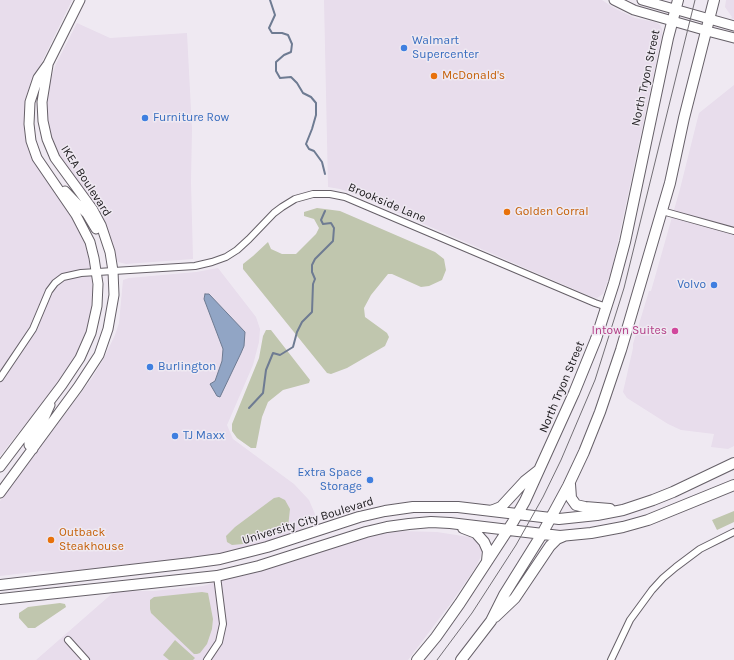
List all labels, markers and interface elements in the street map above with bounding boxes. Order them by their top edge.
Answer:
street label: North Tryon Street [629,28,663,128]
place label: Walmart Supercenter [412,34,479,62]
marker: Walmart Supercenter [399,43,409,53]
place label: McDonald's [442,69,505,83]
marker: McDonald's [429,71,439,81]
place label: Furniture Row [153,111,229,125]
marker: Furniture Row [140,113,150,123]
street label: IKEA Boulevard [58,143,114,219]
street label: Brookside Lane [346,180,428,226]
place label: Golden Corral [515,205,589,219]
marker: Golden Corral [502,207,512,217]
place label: Volvo [677,278,706,292]
marker: Volvo [709,280,719,290]
place label: Intown Suites [591,324,667,338]
marker: Intown Suites [670,326,680,336]
street label: North Tryon Street [536,339,588,435]
place label: Burlington [158,360,216,374]
marker: Burlington [145,362,155,372]
place label: TJ Maxx [183,429,225,443]
marker: TJ Maxx [170,431,180,441]
place label: Extra Space Storage [298,466,362,494]
marker: Extra Space Storage [365,475,375,485]
street label: University City Boulevard [240,494,376,548]
place label: Outback Steakhouse [59,526,124,554]
marker: Outback Steakhouse [46,535,56,545]

